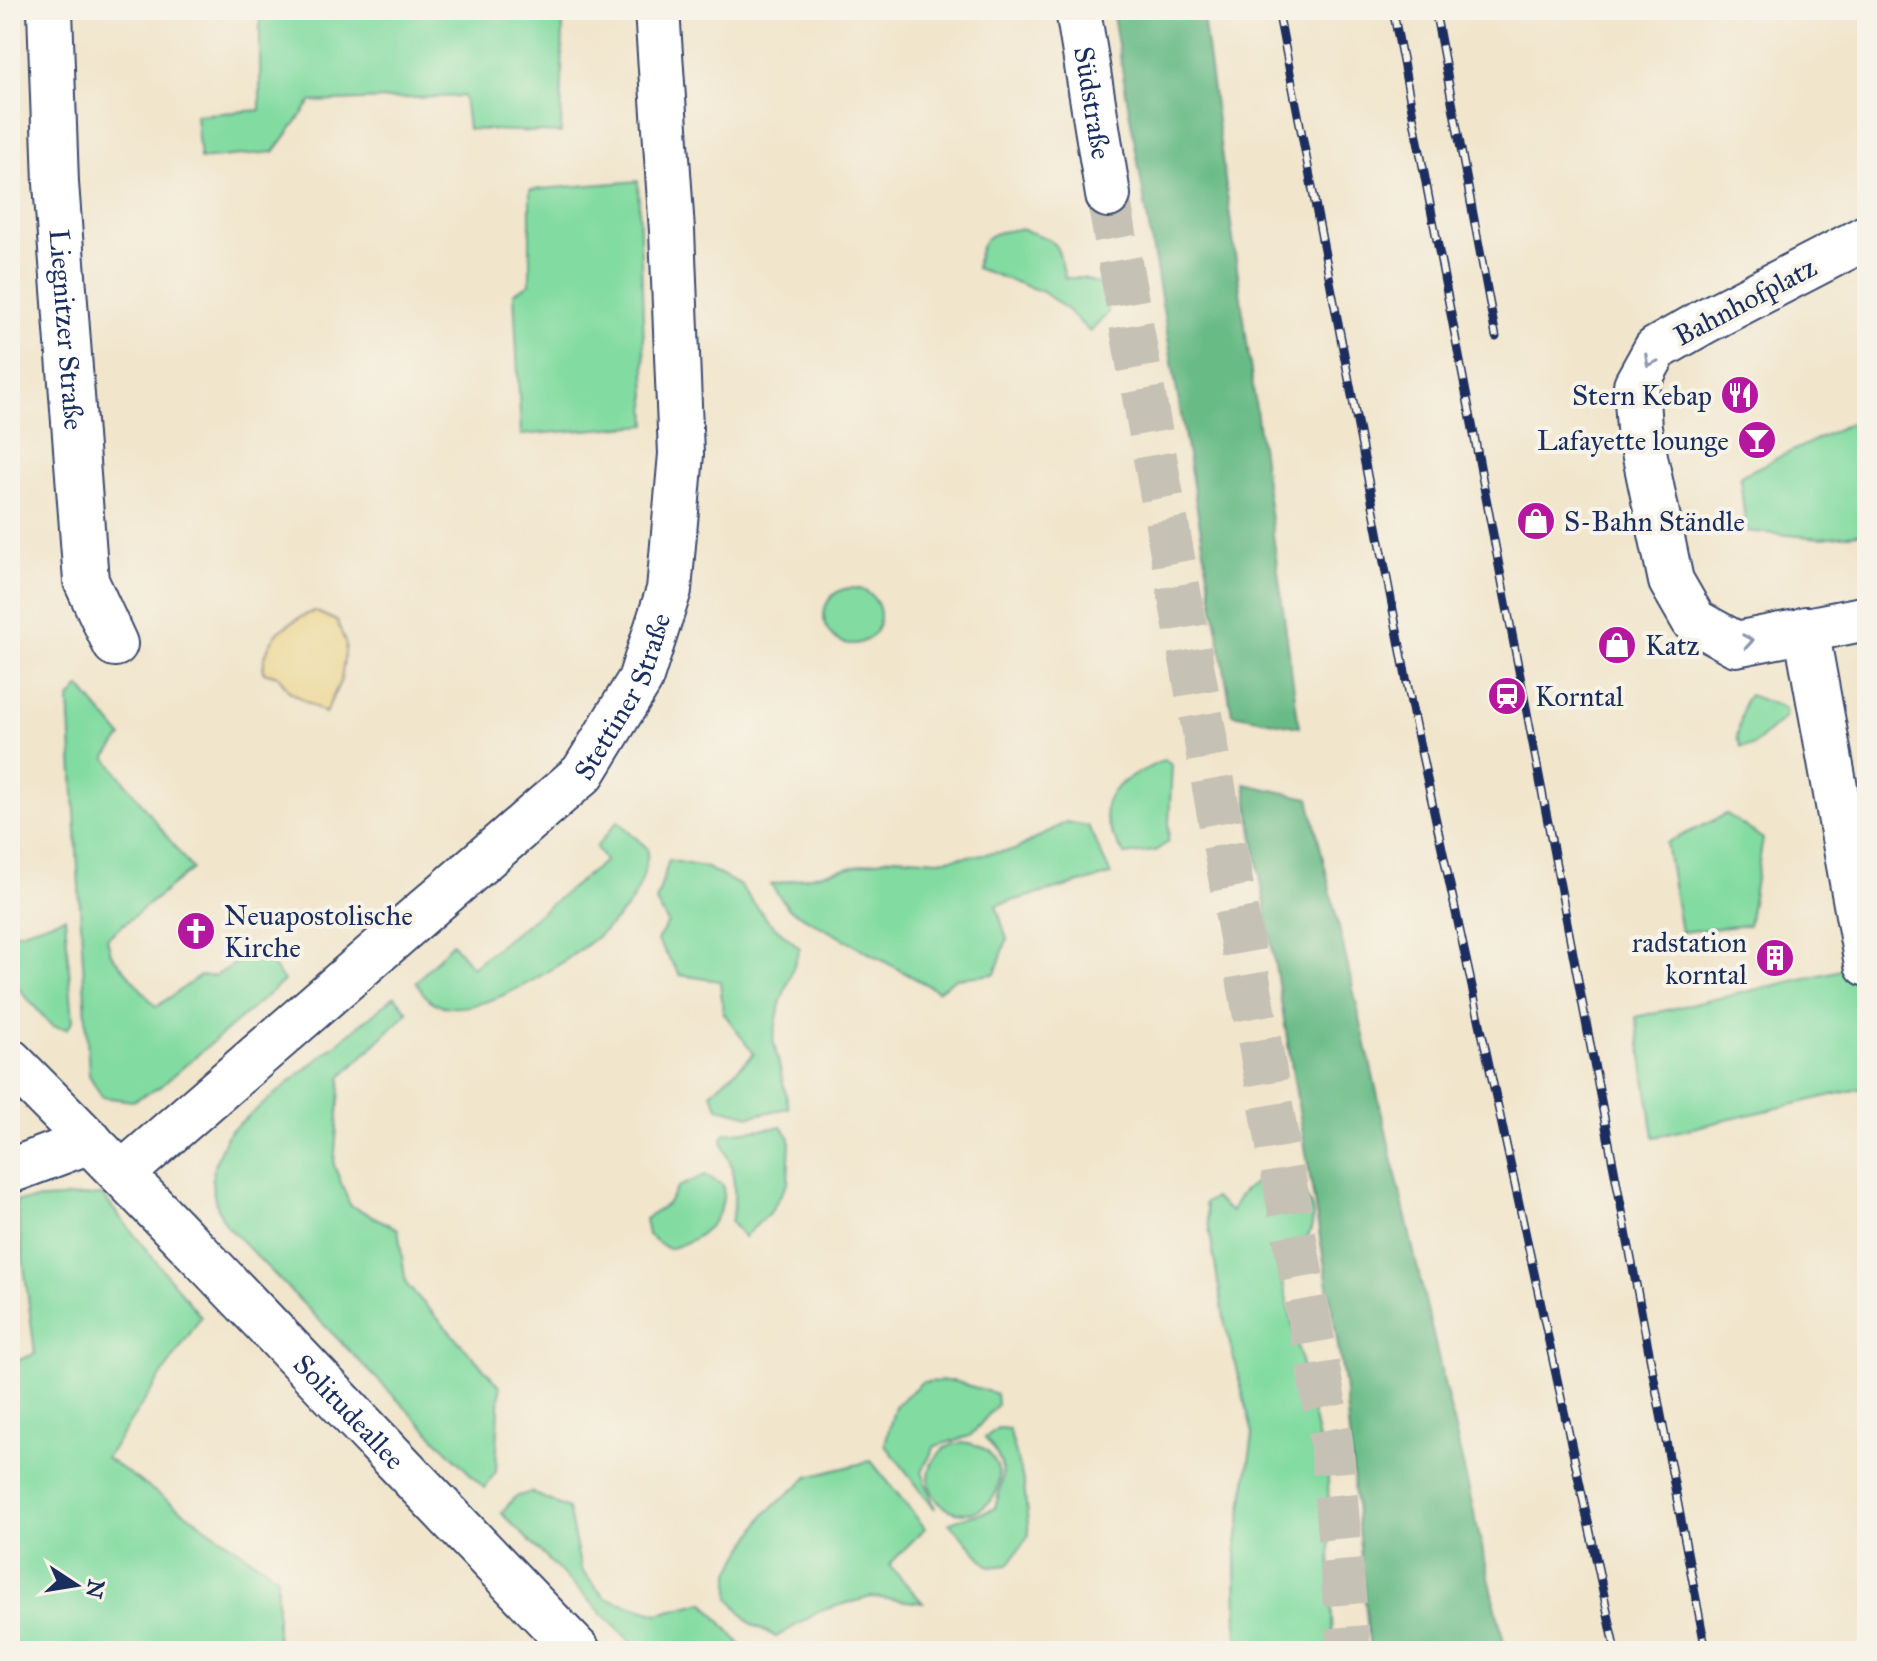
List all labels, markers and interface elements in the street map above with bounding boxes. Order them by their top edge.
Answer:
street label: Südstraße [1066,44,1119,162]
street label: Liegnitzer Straße [42,228,92,431]
street label: Bahnhofplatz [1668,249,1822,354]
one-way arrow [1644,353,1659,367]
restaurant icon: Stern Kebap [1719,374,1761,416]
place label: Stern Kebap [1572,378,1712,413]
bar icon: Lafayette lounge [1736,419,1778,461]
place label: Lafayette lounge [1537,423,1729,458]
shop icon: S-Bahn Ständle [1515,500,1557,542]
place label: S-Bahn Ständle [1564,504,1745,539]
street label: Stettiner Straße [566,609,678,786]
shop icon: Katz [1596,624,1638,666]
place label: Katz [1645,628,1700,663]
one-way arrow [1741,633,1754,650]
station icon: Korntal [1486,675,1528,717]
place label: Korntal [1535,679,1624,714]
place label: Neuapostolische Kirche [224,898,413,965]
church icon: Neuapostolische Kirche [175,910,217,952]
place label: radstation korntal [1632,925,1747,992]
building icon: radstation korntal [1754,937,1796,979]
street label: Solitudeallee [286,1347,412,1477]
north arrow [36,1545,116,1625]
text: N [80,1577,110,1601]

